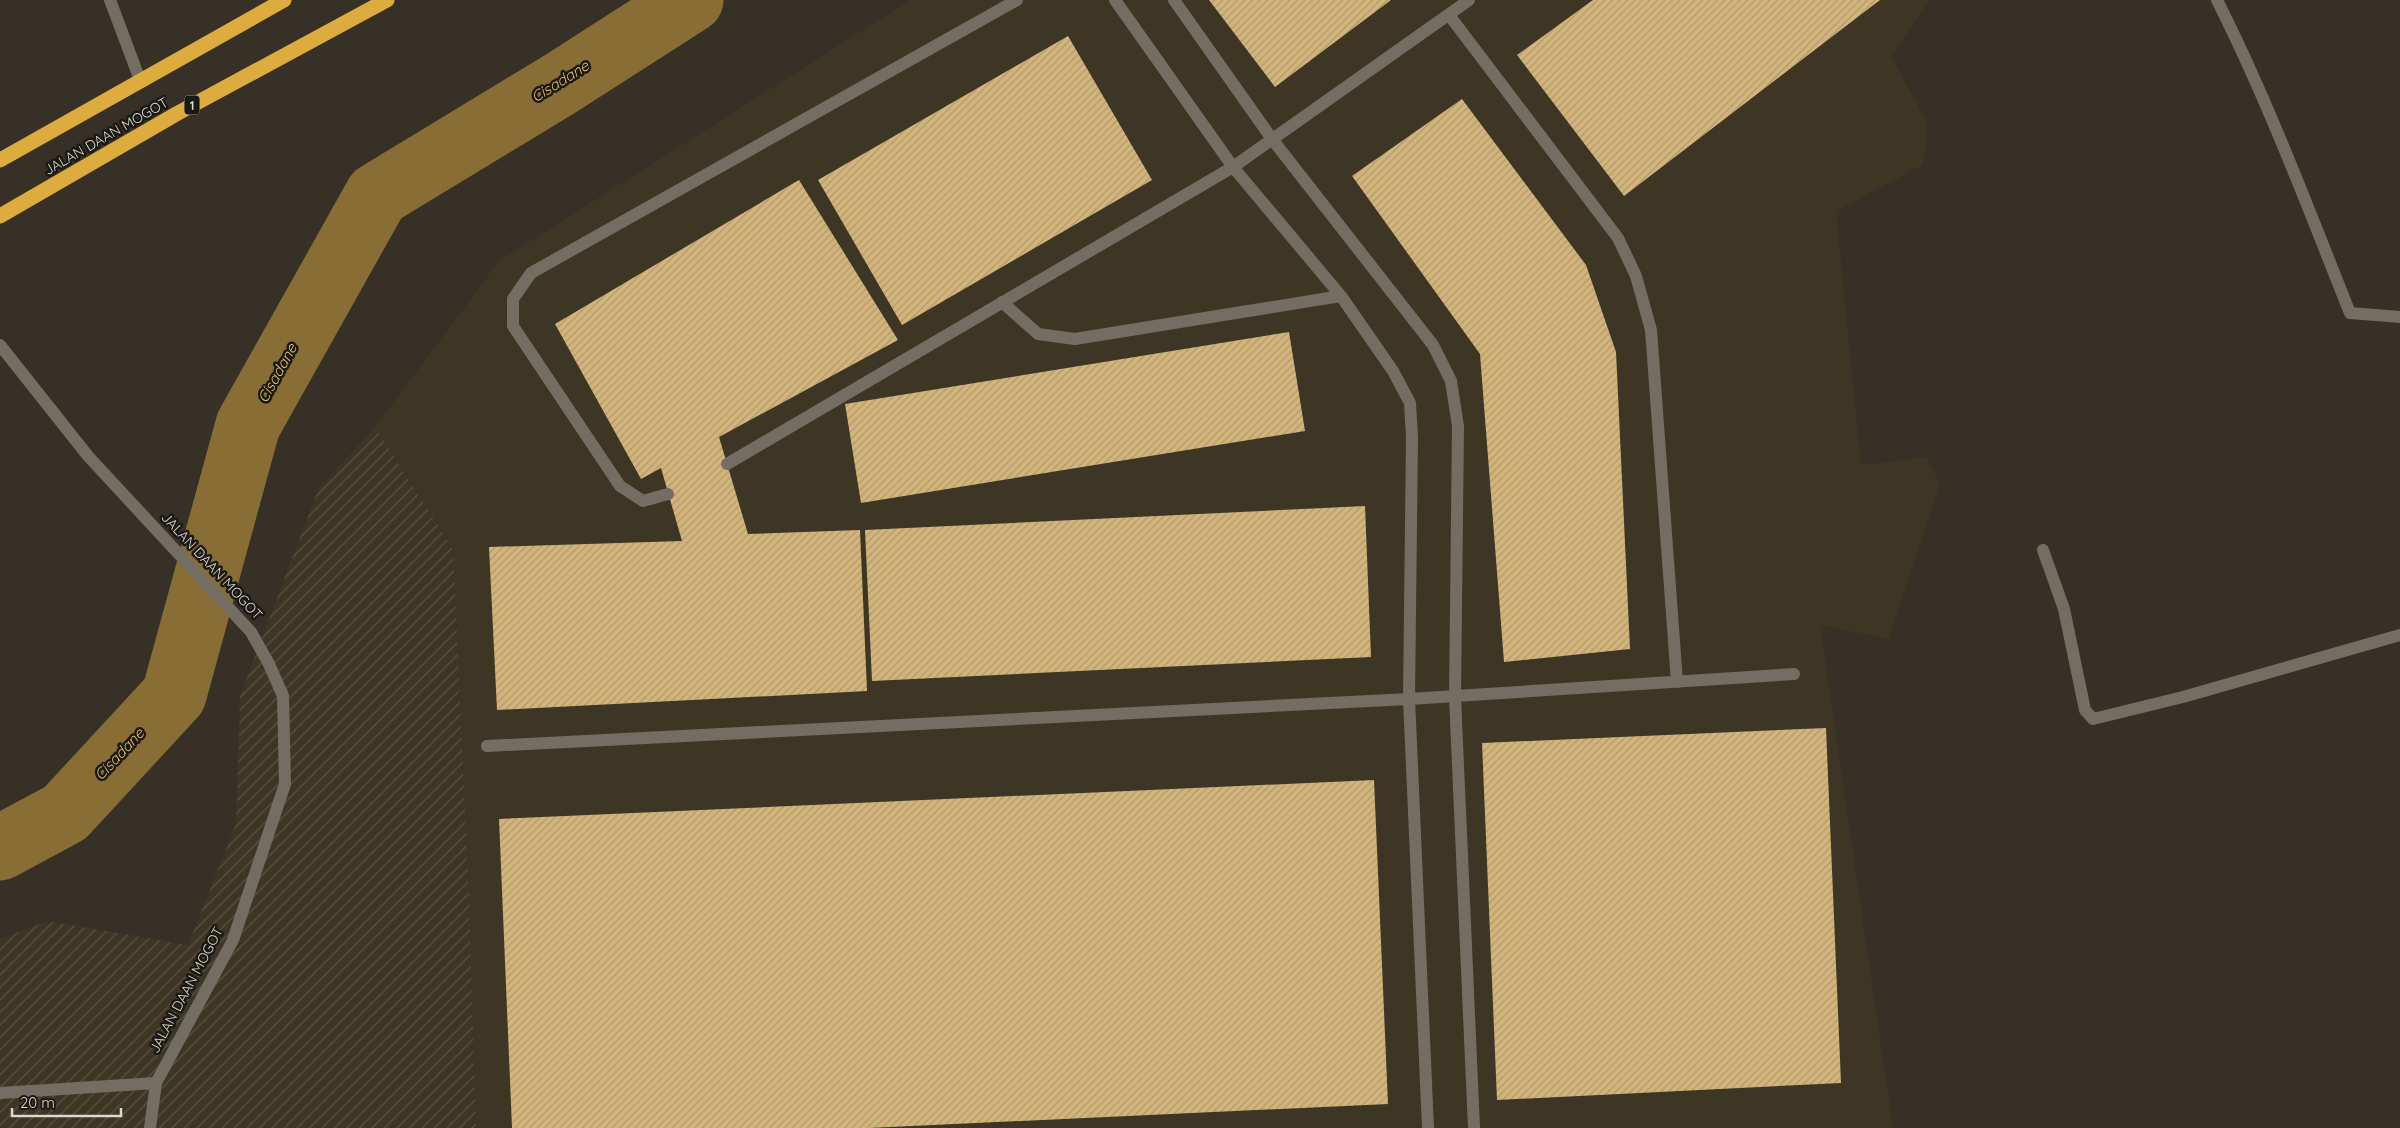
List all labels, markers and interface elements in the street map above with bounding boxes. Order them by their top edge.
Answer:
water label: Cisadane [528,56,593,106]
street label: JALAN DAAN MOGOT [41,93,171,179]
road number: 1 [184,96,200,114]
water label: Cisadane [253,340,301,406]
street label: JALAN DAAN MOGOT [158,509,266,623]
water label: Cisadane [90,724,148,784]
street label: JALAN DAAN MOGOT [145,924,227,1056]
scale bar [12,1086,121,1118]
text: 20 m [20,1093,55,1112]

